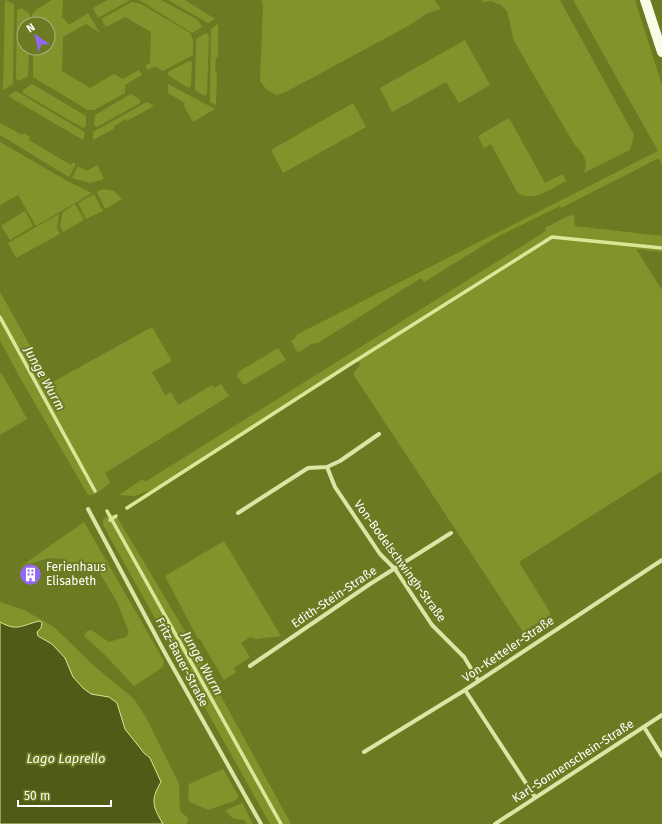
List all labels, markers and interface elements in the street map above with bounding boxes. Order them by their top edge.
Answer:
north arrow [16,16,56,56]
text: N [24,21,37,36]
water label: Junge Wurm [20,343,68,413]
street label: Von-Bodelschwingh-Straße [351,497,449,625]
place label: Ferienhaus Elisabeth [46,560,106,588]
building icon: Ferienhaus Elisabeth [17,561,43,587]
street label: Edith-Stein-Straße [289,563,379,631]
street label: Von-Ketteler-Straße [459,613,557,685]
street label: Fritz-Bauer-Straße [153,615,211,709]
water label: Junge Wurm [178,628,226,698]
street label: Karl-Sonnenschein-Straße [510,716,636,806]
water label: Lago Laprello [26,751,106,766]
scale bar [18,782,111,808]
text: 50 m [24,789,50,803]

